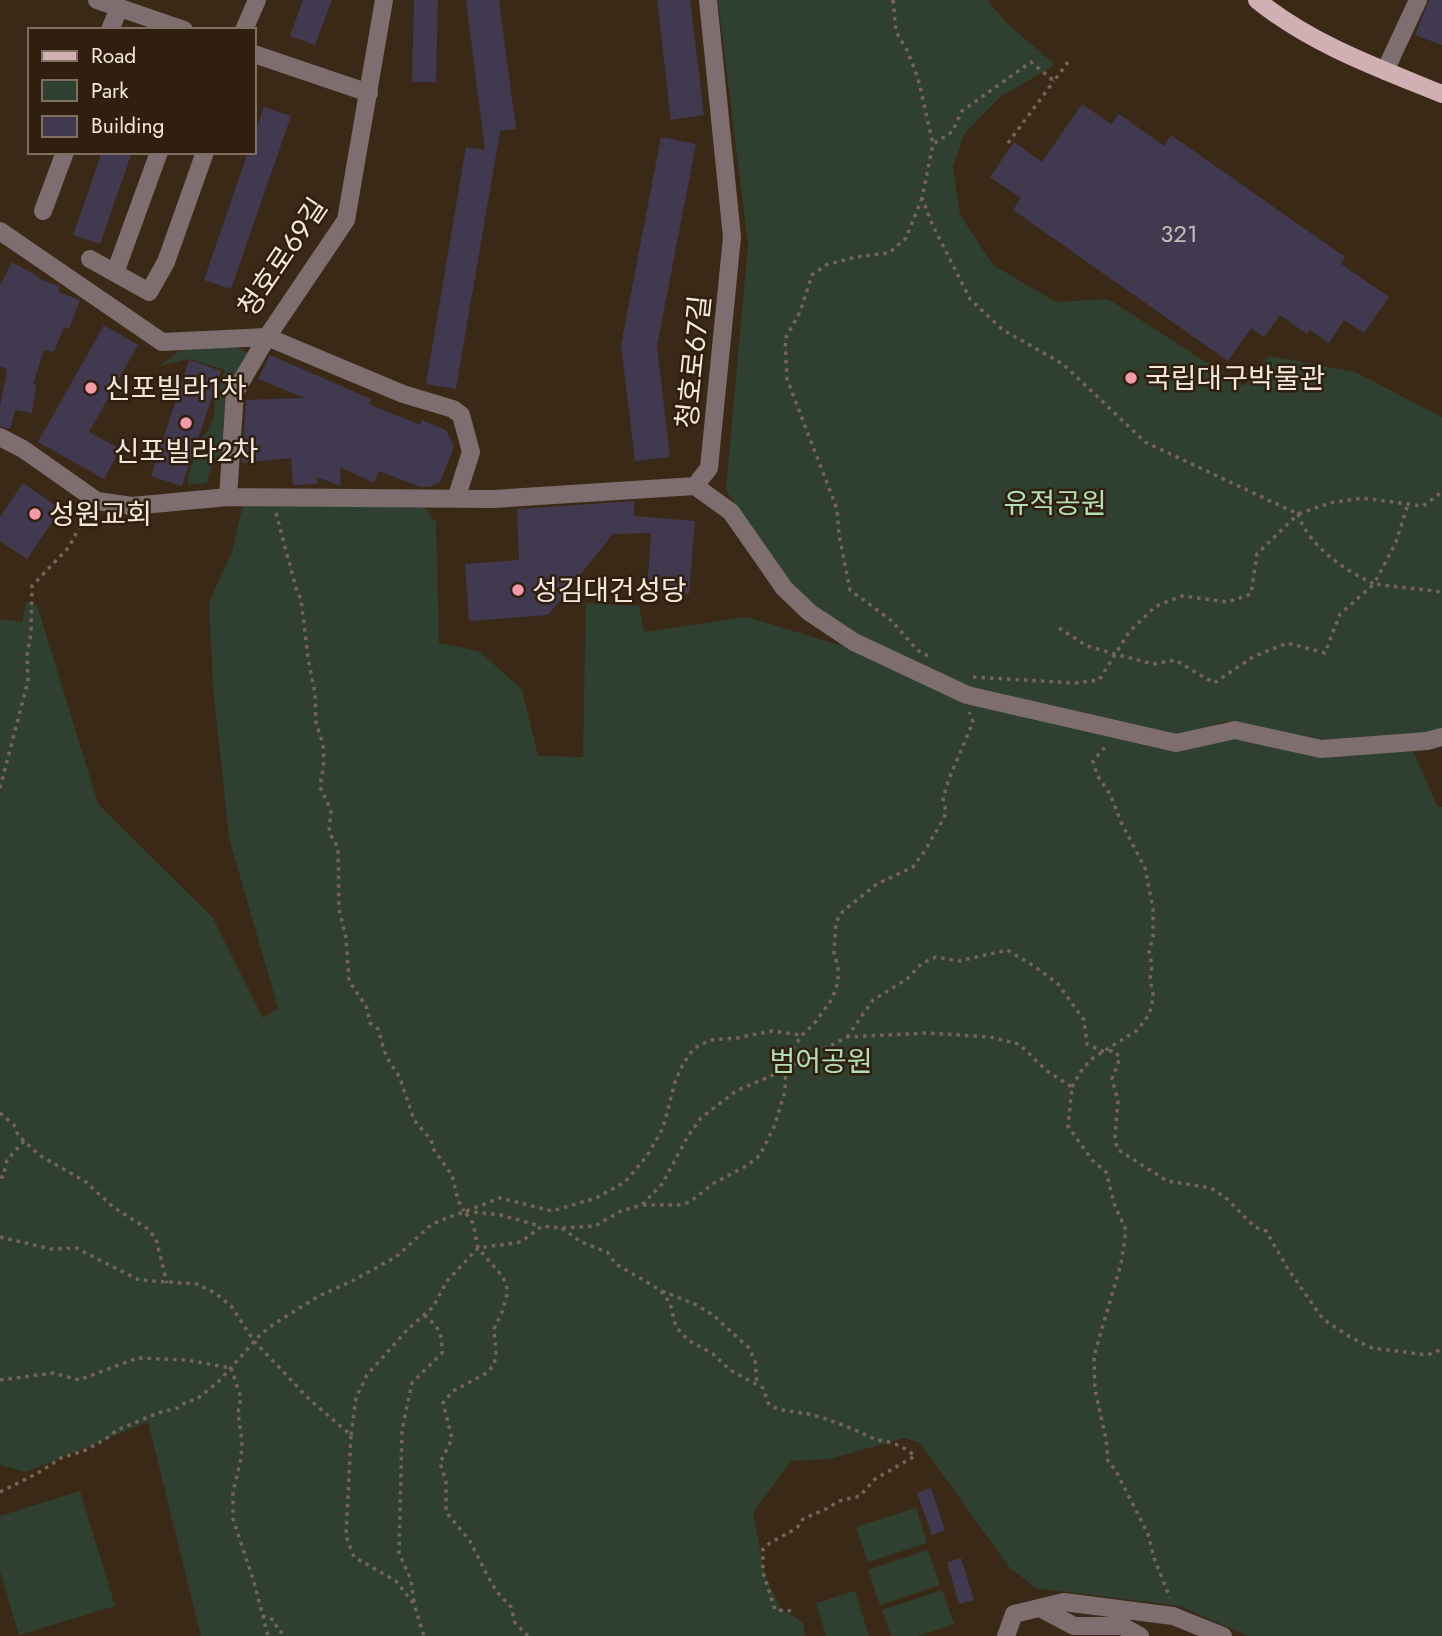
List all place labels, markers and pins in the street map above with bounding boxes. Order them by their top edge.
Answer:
place label: 국립대구박물관 [1145,358,1325,399]
place label: 신포빌라1차 [105,368,247,409]
marker: 국립대구박물관 [1123,370,1139,386]
marker: 신포빌라1차 [83,380,99,396]
marker: 신포빌라2차 [178,415,194,431]
place label: 신포빌라2차 [114,431,259,472]
place label: 성원교회 [49,494,152,535]
marker: 성원교회 [27,506,43,522]
place label: 성김대건성당 [532,570,687,611]
marker: 성김대건성당 [510,582,526,598]

